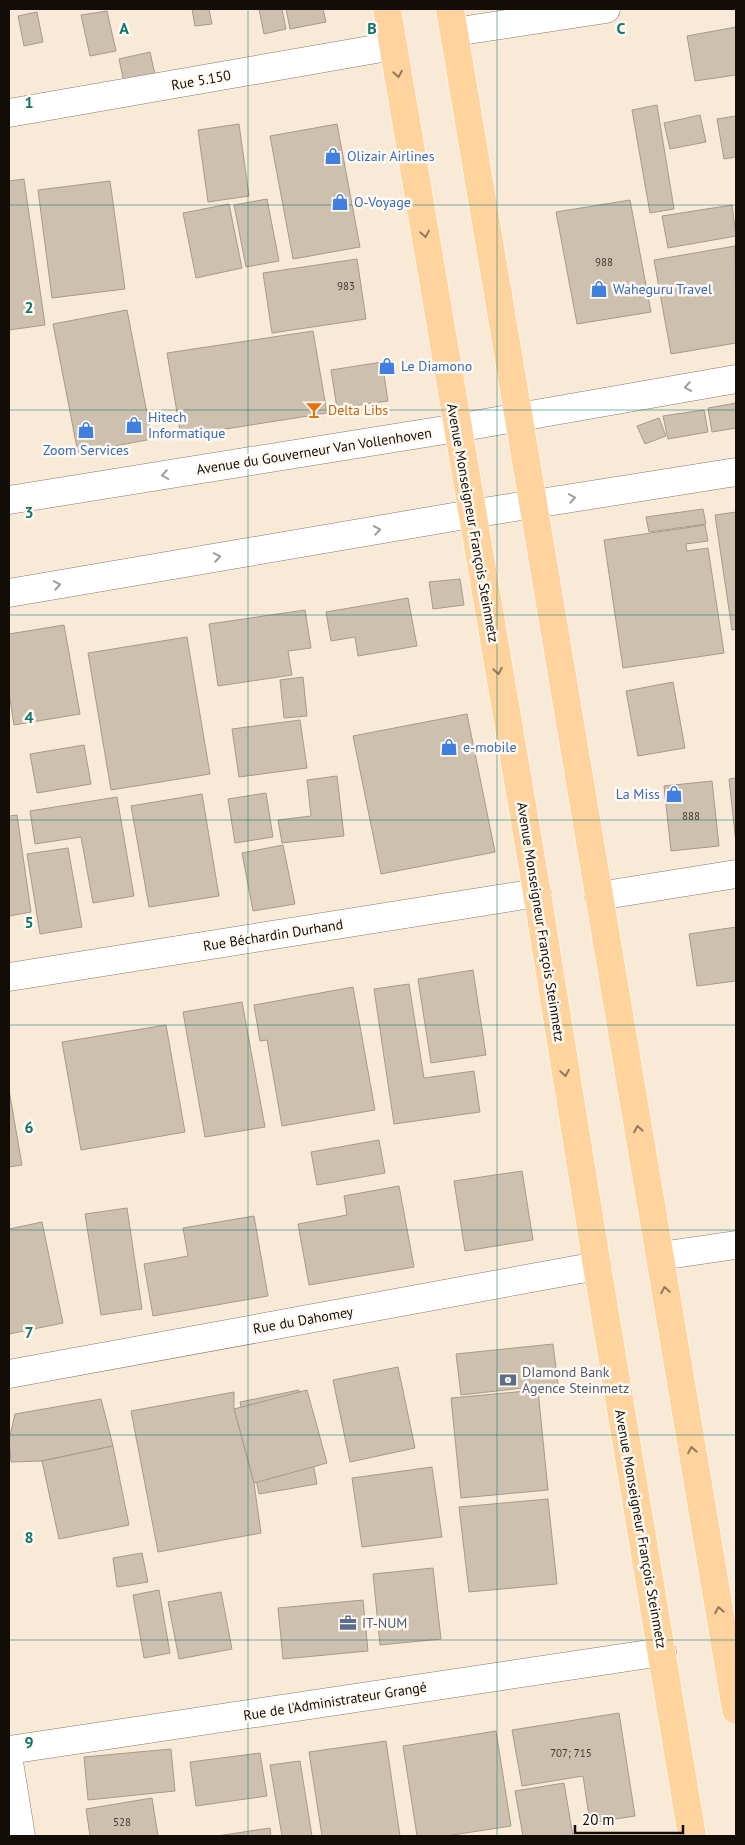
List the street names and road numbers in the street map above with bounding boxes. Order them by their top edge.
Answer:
street label: Rue 5.150 [170,66,233,94]
street label: Avenue Monseigneur François Steinmetz [443,402,503,644]
street label: Avenue du Gouverneur Van Vollenhoven [195,424,433,478]
street label: Avenue Monseigneur François Steinmetz [513,801,569,1043]
street label: Rue Béchardin Durhand [202,915,344,955]
street label: Rue du Dahomey [252,1302,355,1338]
street label: Avenue Monseigneur François Steinmetz [611,1408,671,1650]
street label: Rue de l'Administrateur Grangé [242,1678,428,1724]

